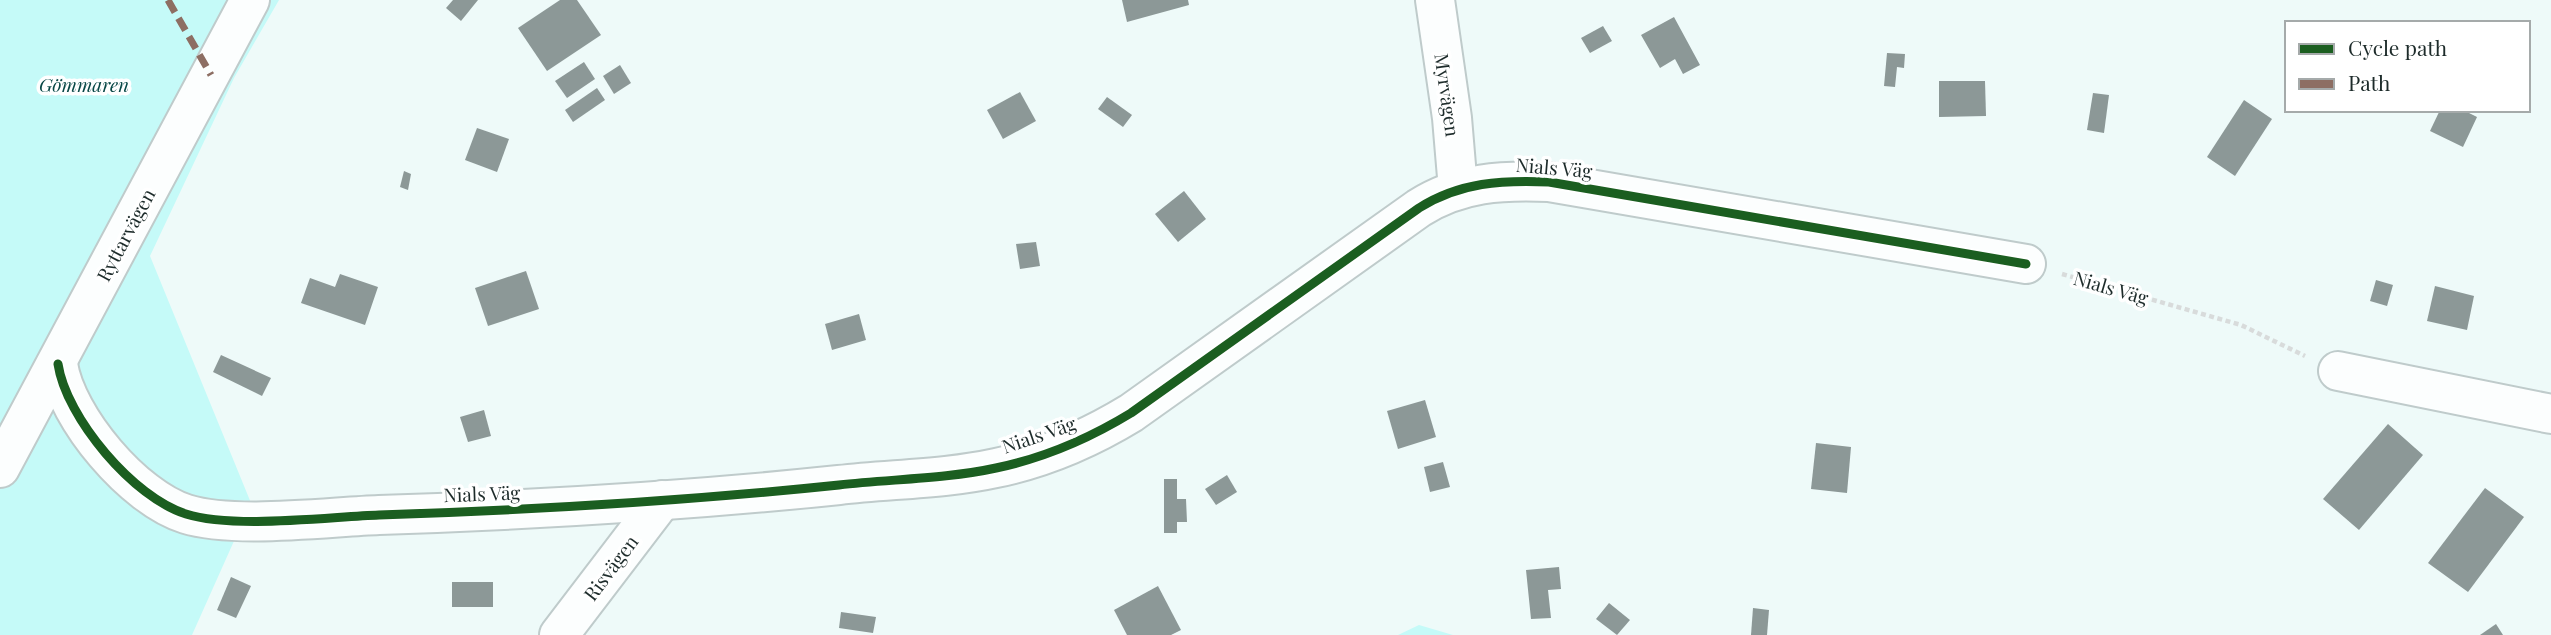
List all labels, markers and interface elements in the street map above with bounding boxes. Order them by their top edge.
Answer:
legend [2285,21,2530,112]
text: Cycle path [2348,33,2448,61]
street label: Myrvägen [1429,52,1467,139]
text: Path [2348,68,2391,96]
park label: Gömmaren [39,71,129,97]
street label: Nials Väg [1515,151,1593,183]
street label: Ryttarvägen [90,183,161,286]
street label: Nials Väg [2071,264,2152,310]
street label: Nials Väg [998,409,1079,459]
street label: Nials Väg [443,479,521,507]
street label: Risvägen [577,529,644,605]

